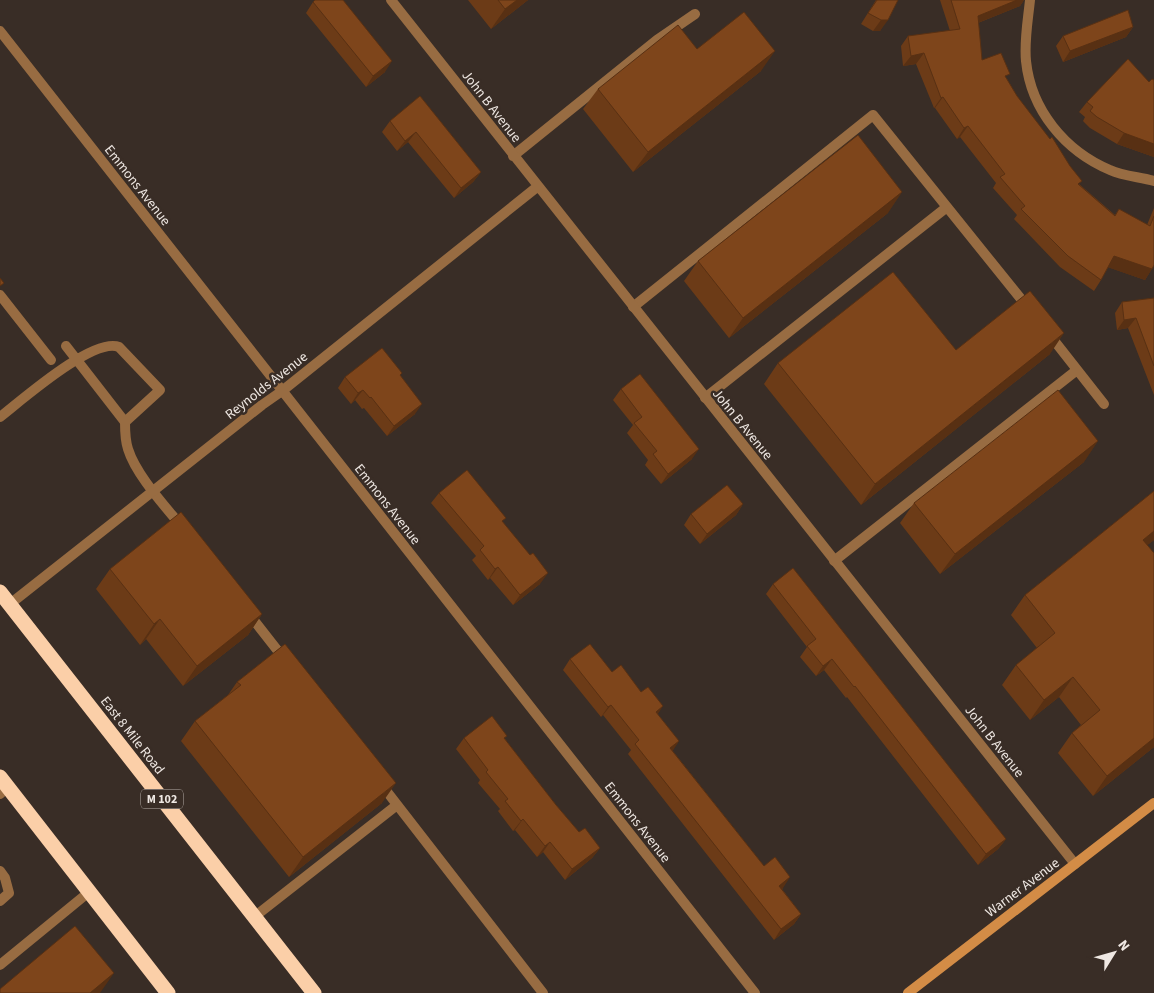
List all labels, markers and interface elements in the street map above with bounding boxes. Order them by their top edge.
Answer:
street label: John B Avenue [457,66,526,147]
street label: Emmons Avenue [99,141,175,230]
street label: Reynolds Avenue [221,347,312,424]
street label: John B Avenue [707,385,777,465]
street label: Emmons Avenue [349,460,425,549]
street label: East 8 Mile Road [95,692,169,779]
street label: John B Avenue [960,701,1029,782]
street label: Emmons Avenue [599,778,675,867]
road number: M 102 [141,790,183,809]
street label: Warner Avenue [981,853,1064,922]
north arrow [1089,928,1139,978]
text: N [1113,936,1134,956]

